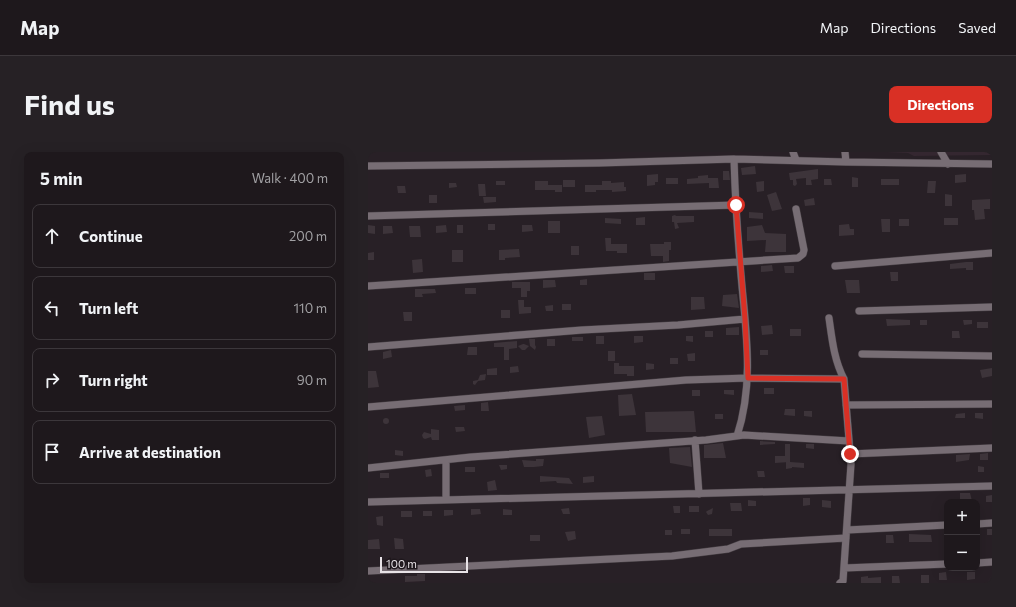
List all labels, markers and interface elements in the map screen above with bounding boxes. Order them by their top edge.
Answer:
text: Map [20,16,59,39]
text: Map [820,19,849,36]
text: Directions [871,19,936,36]
text: Saved [958,19,996,36]
button: Directions [889,86,992,123]
text: Find us [24,87,115,121]
text: 5 min [40,168,83,189]
text: Walk · 400 m [252,170,328,186]
route start [727,196,745,214]
icon: ahead [41,225,63,247]
text: Continue [79,227,143,245]
text: 200 m [289,228,327,244]
icon: left [41,297,63,319]
text: Turn left [79,299,138,317]
text: 110 m [294,300,327,316]
icon: right [41,369,63,391]
text: Turn right [79,371,148,389]
text: 90 m [297,372,327,388]
icon: arrive [41,441,63,463]
text: Arrive at destination [79,443,221,461]
route end [841,445,859,463]
map controls [944,499,980,571]
button: + [944,499,980,535]
button: − [944,535,980,571]
scale bar [380,555,468,574]
text: 100 m [386,557,417,570]

